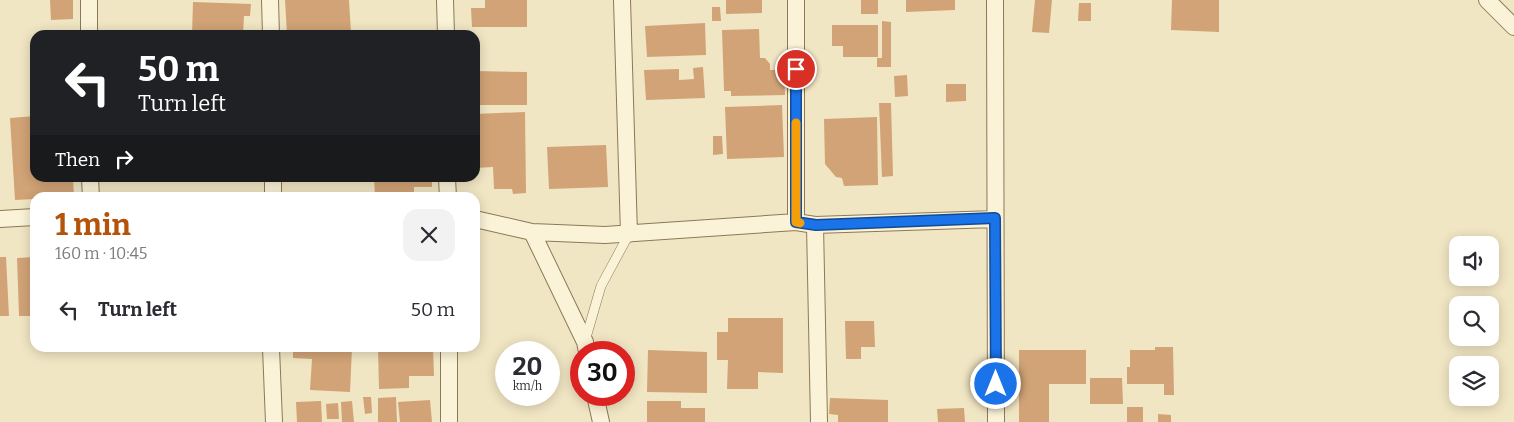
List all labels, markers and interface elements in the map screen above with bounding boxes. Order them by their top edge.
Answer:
text: 50 m [138,48,219,90]
pin [775,48,817,90]
icon: left [55,50,120,115]
icon: arrive [782,55,810,83]
text: Turn left [138,90,226,117]
icon: right [110,145,138,173]
text: Then [55,148,100,171]
text: 1 min [55,207,131,243]
button: close [403,209,455,261]
map controls [1449,236,1499,406]
button: sound [1449,236,1499,286]
text: 160 m · 10:45 [55,244,147,263]
icon: left [55,296,83,324]
button: search [1449,296,1499,346]
text: Turn left [98,298,177,321]
text: 50 m [411,298,455,321]
speed limit sign: 30 [570,341,635,406]
text: 20 [513,352,542,382]
button: layers [1449,356,1499,406]
position arrow [969,357,1021,409]
text: km/h [513,379,542,393]

